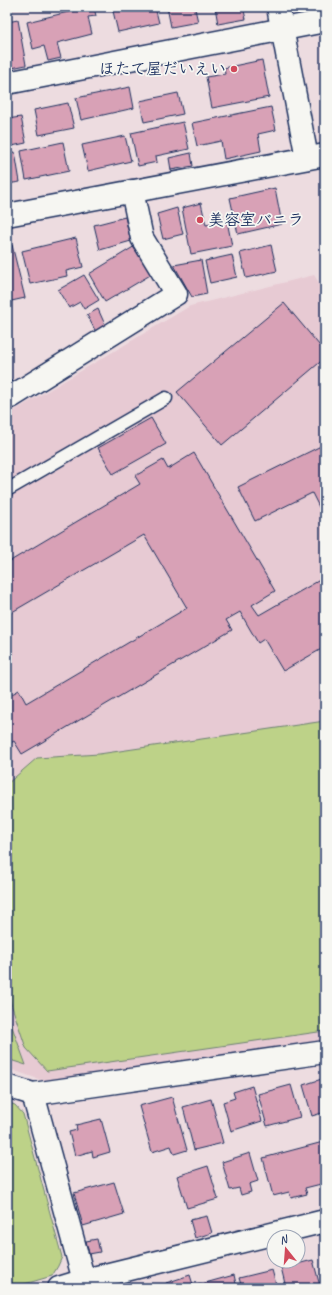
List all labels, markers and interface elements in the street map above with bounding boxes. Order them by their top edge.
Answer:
place label: ほたて屋だいえい [99,59,226,79]
marker: ほたて屋だいえい [229,64,239,74]
place label: 美容室バニラ [208,210,304,230]
marker: 美容室バニラ [195,215,205,225]
north arrow [266,1229,306,1269]
text: N [278,1231,290,1247]

